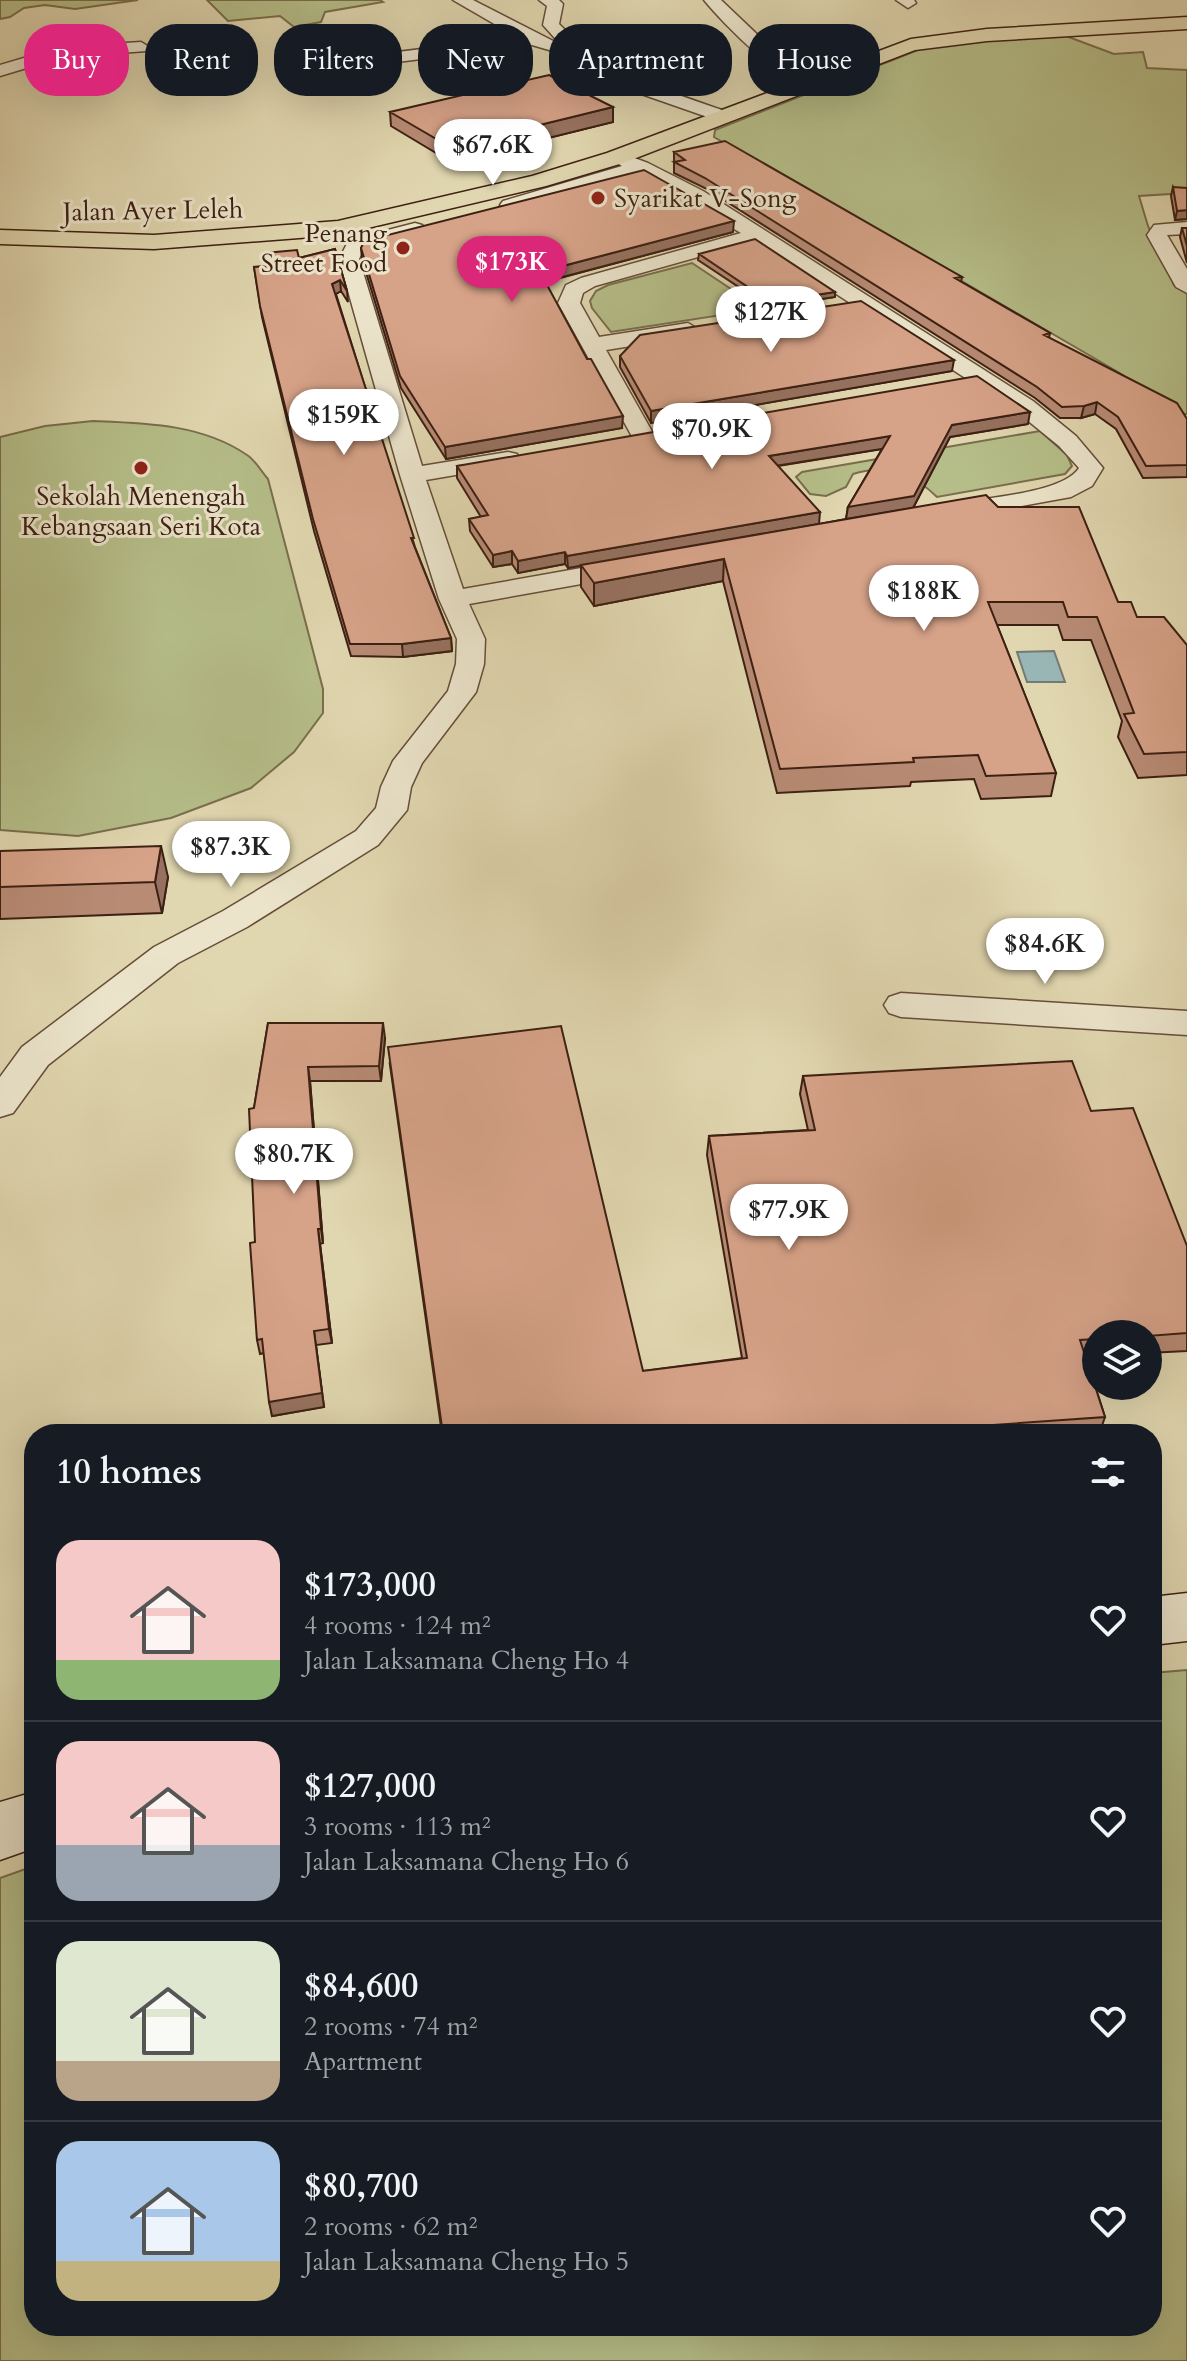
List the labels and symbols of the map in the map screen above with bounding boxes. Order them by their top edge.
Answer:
pin: $67.6K [428,119,558,187]
place label: Syarikat V-Song [614,181,797,216]
marker: Syarikat V-Song [589,189,607,207]
street label: Jalan Ayer Leleh [59,191,243,230]
place label: Penang Street Food [261,216,387,281]
pin: $173K [456,236,568,304]
marker: Penang Street Food [394,239,412,257]
pin: $127K [715,286,827,354]
pin: $159K [288,389,400,457]
pin: $70.9K [647,403,777,471]
marker: Sekolah Menengah Kebangsaan Seri Kota [132,459,150,477]
place label: Sekolah Menengah Kebangsaan Seri Kota [21,479,261,544]
pin: $188K [868,565,980,633]
pin: $87.3K [166,821,296,889]
pin: $84.6K [980,918,1110,986]
pin: $80.7K [229,1128,359,1196]
pin: $77.9K [724,1184,854,1252]

